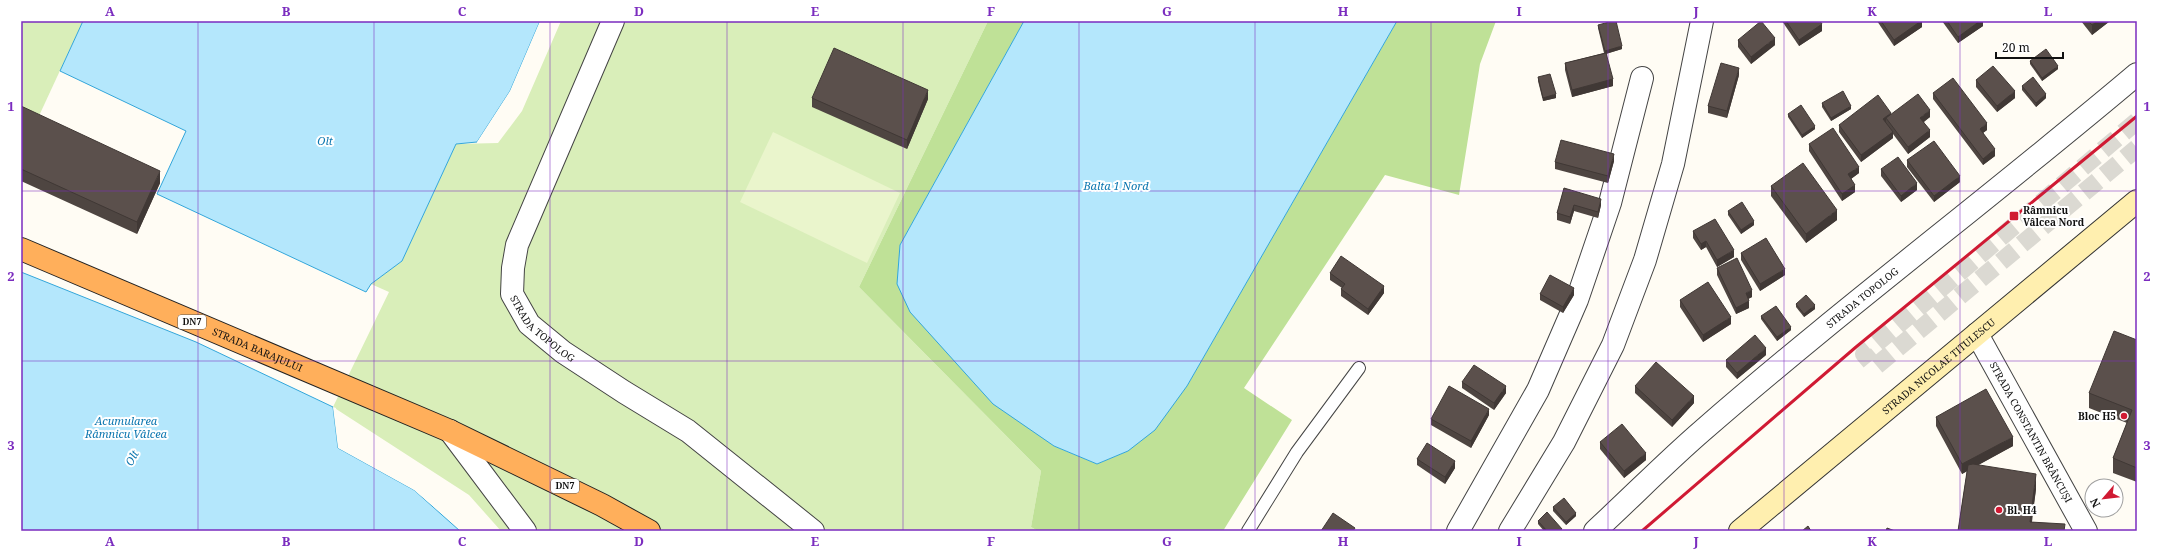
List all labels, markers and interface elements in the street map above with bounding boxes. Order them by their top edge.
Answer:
text: A [105,2,115,20]
text: B [282,2,291,20]
text: C [458,2,467,20]
text: D [634,2,644,20]
text: E [811,2,820,20]
text: F [987,2,995,20]
text: G [1162,2,1172,20]
text: H [1338,2,1349,20]
text: I [1516,2,1522,20]
text: J [1692,2,1699,20]
text: K [1867,2,1877,20]
text: L [2044,2,2053,20]
scale bar [1996,34,2063,60]
text: 20 m [2002,39,2030,56]
text: 1 [7,97,15,115]
text: 1 [2143,97,2151,115]
water label: Olt [317,133,334,148]
water label: Balta 1 Nord [1082,178,1149,193]
place label: Râmnicu Vâlcea Nord [2023,203,2085,229]
marker: Râmnicu Vâlcea Nord [2008,210,2020,222]
street label: STRADA TOPOLOG [1823,264,1901,331]
text: 2 [7,267,15,285]
text: 2 [2143,267,2151,285]
street label: STRADA TOPOLOG [507,292,578,365]
street label: STRADA NICOLAE TITULESCU [1879,314,1999,417]
road number: DN7 [178,315,206,329]
street label: STRADA BARAJULUI [210,324,305,375]
street label: STRADA CONSTANTIN BRÂNCUȘI [1987,359,2076,505]
place label: Bloc H5 [2078,409,2116,423]
marker: Bloc H5 [2119,411,2129,421]
water label: Acumularea Râmnicu Vâlcea [84,413,168,441]
text: 3 [7,436,15,454]
text: 3 [2143,436,2151,454]
water label: Olt [121,446,142,468]
north arrow [2084,478,2124,518]
road number: DN7 [551,479,579,493]
text: N [2086,495,2103,510]
place label: Bl. H4 [2007,503,2037,517]
marker: Bl. H4 [1994,505,2004,515]
text: A [105,532,115,550]
text: B [282,532,291,550]
text: C [458,532,467,550]
text: D [634,532,644,550]
text: E [811,532,820,550]
text: F [987,532,995,550]
text: G [1162,532,1172,550]
text: H [1338,532,1349,550]
text: I [1516,532,1522,550]
text: J [1692,532,1699,550]
text: K [1867,532,1877,550]
text: L [2044,532,2053,550]

